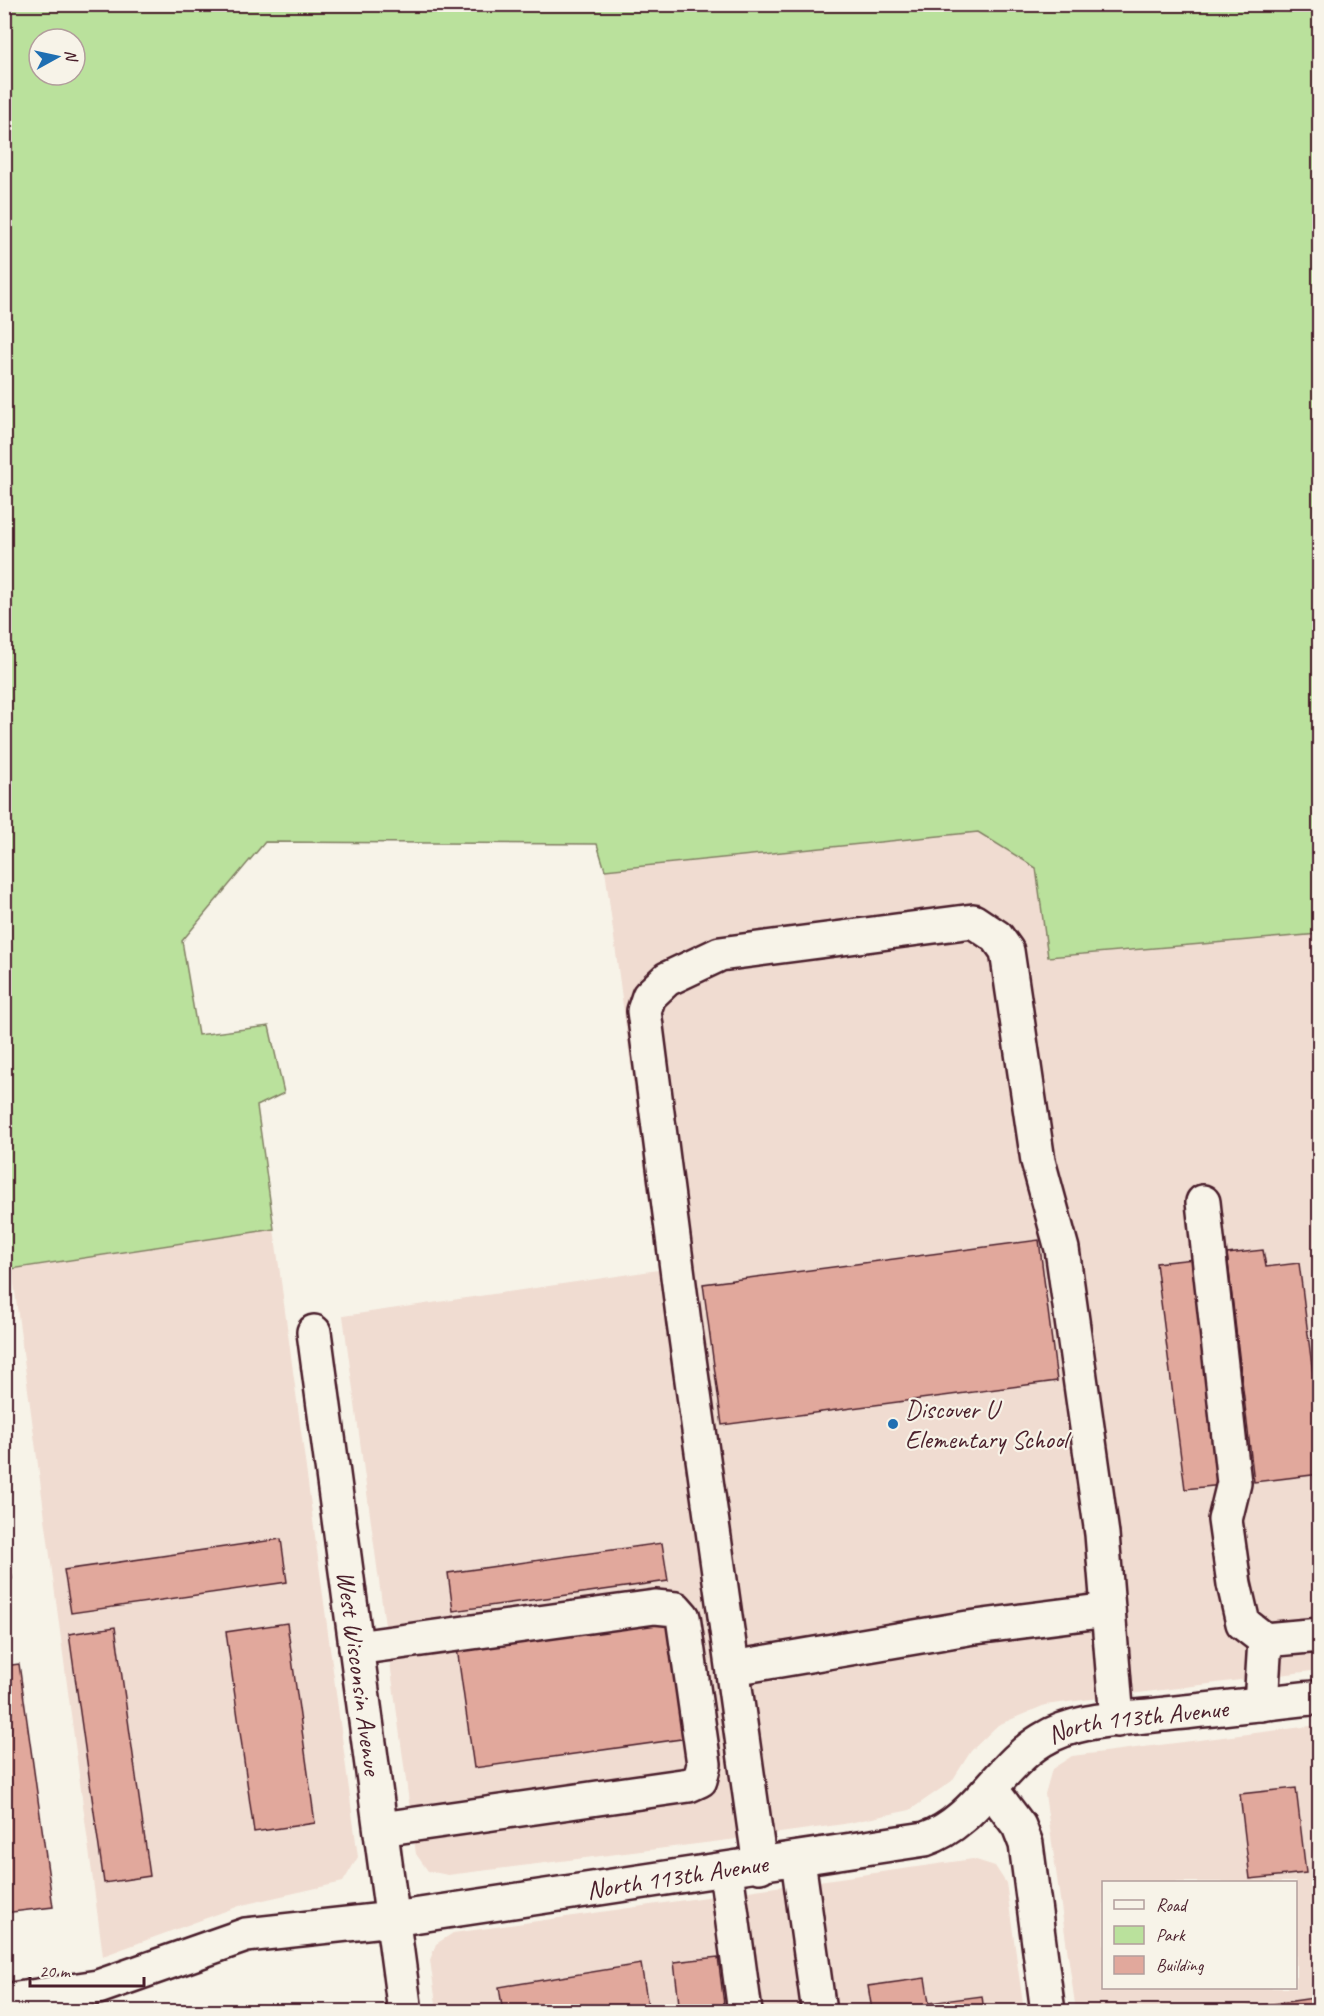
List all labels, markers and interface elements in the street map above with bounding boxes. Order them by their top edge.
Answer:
north arrow [27,27,87,87]
text: N [60,49,82,64]
place label: Discover U Elementary School [905,1393,1072,1456]
marker: Discover U Elementary School [886,1417,900,1431]
street label: West Wisconsin Avenue [330,1569,390,1780]
street label: North 113th Avenue [1042,1691,1231,1751]
street label: North 113th Avenue [584,1846,771,1906]
legend [1102,1881,1297,1989]
text: Road [1156,1894,1189,1916]
text: Park [1156,1924,1186,1946]
scale bar [30,1950,144,1988]
text: Building [1156,1954,1205,1976]
text: 20 m [39,1960,72,1982]

